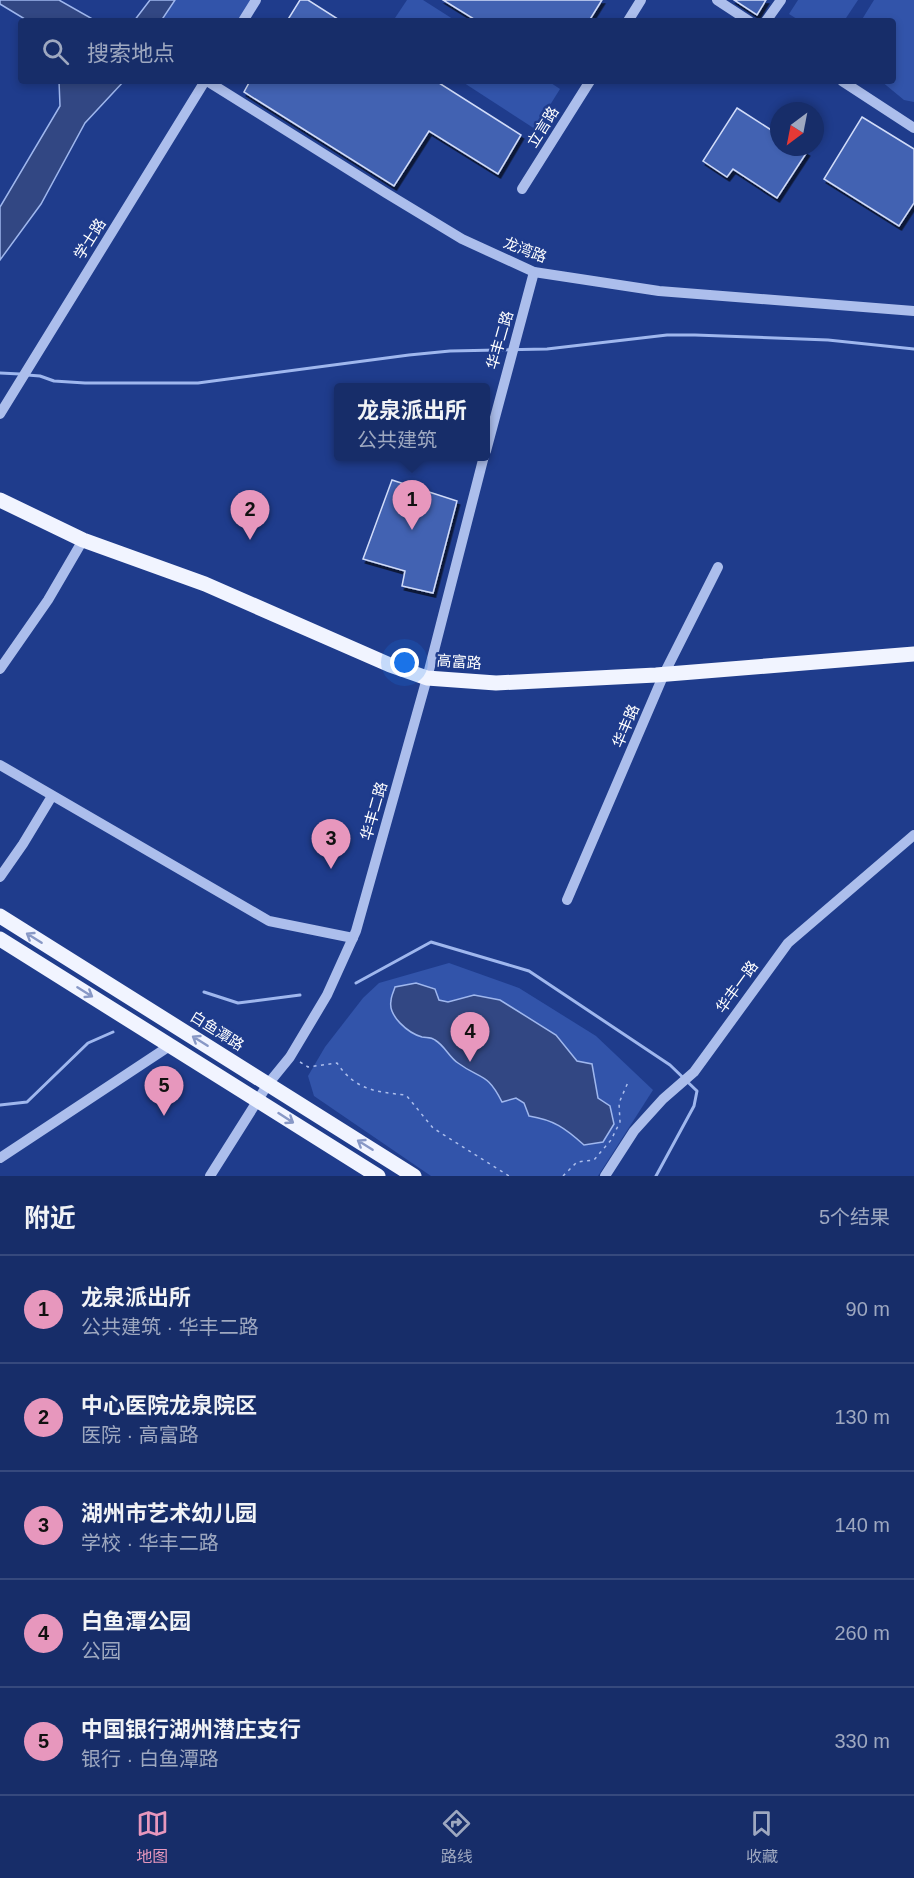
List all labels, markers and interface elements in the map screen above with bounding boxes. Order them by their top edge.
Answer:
search box [18,18,896,84]
icon: search [39,35,72,68]
text: 搜索地点 [87,41,175,66]
north arrow [770,102,824,156]
street label: 立言路 [523,103,562,150]
street label: 学士路 [70,215,109,262]
street label: 龙湾路 [501,234,549,266]
street label: 华丰二路 [483,309,516,371]
popup [334,383,490,461]
text: 龙泉派出所 [357,398,467,423]
text: 公共建筑 [357,429,437,451]
pin: 1 [392,480,432,530]
pin: 2 [230,490,270,540]
your location [390,648,419,677]
street label: 高富路 [436,651,482,672]
street label: 华丰路 [609,702,642,750]
street label: 华丰二路 [357,780,390,842]
pin: 3 [312,820,350,869]
one-way arrow [26,931,43,943]
street label: 华丰一路 [712,957,761,1016]
one-way arrow [76,986,93,998]
street label: 白鱼潭路 [187,1007,247,1054]
pin: 4 [450,1012,490,1062]
one-way arrow [192,1035,209,1047]
pin: 5 [144,1066,184,1116]
one-way arrow [277,1112,294,1124]
one-way arrow [356,1139,373,1152]
text: 附近 [24,1203,76,1233]
text: 5个结果 [819,1206,890,1228]
text: 龙泉派出所 [81,1285,191,1310]
text: 1 [38,1298,49,1320]
text: 90 m [846,1298,890,1320]
text: 公共建筑 · 华丰二路 [81,1316,259,1338]
text: 中心医院龙泉院区 [81,1393,257,1418]
text: 2 [38,1406,49,1428]
text: 130 m [834,1406,890,1428]
text: 医院 · 高富路 [81,1424,199,1446]
text: 湖州市艺术幼儿园 [81,1501,257,1526]
text: 3 [38,1514,49,1536]
text: 140 m [834,1514,890,1536]
text: 学校 · 华丰二路 [81,1532,219,1554]
text: 白鱼潭公园 [81,1609,191,1634]
text: 4 [38,1622,49,1644]
text: 260 m [834,1622,890,1644]
text: 公园 [81,1640,121,1662]
text: 中国银行湖州潜庄支行 [81,1717,301,1742]
text: 5 [38,1730,49,1752]
text: 330 m [834,1730,890,1752]
text: 银行 · 白鱼潭路 [81,1748,219,1770]
tab: 地图 [136,1807,169,1867]
tab: 路线 [440,1807,473,1867]
tab: 收藏 [745,1807,778,1867]

